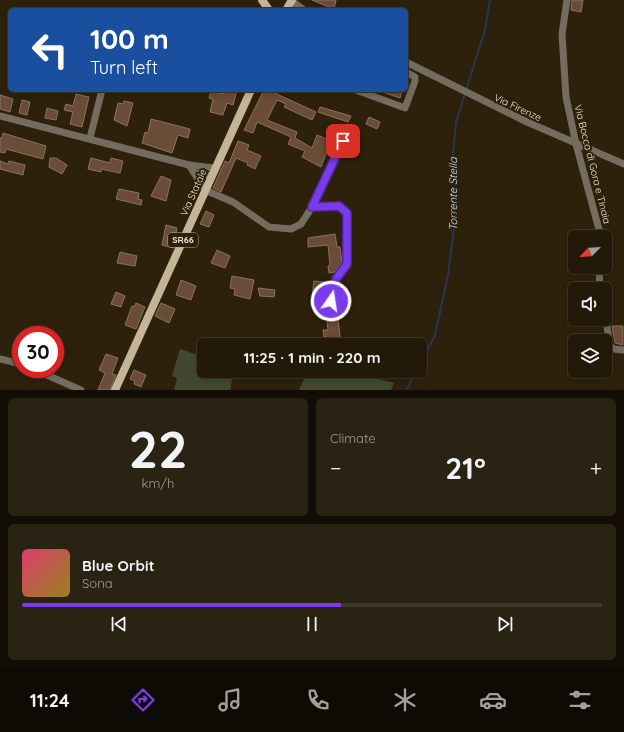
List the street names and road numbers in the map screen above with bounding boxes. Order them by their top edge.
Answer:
street label: Via Firenze [492,91,544,124]
street label: Via Bocca di Gora e Tinaia [571,103,614,225]
street label: Via Statale [177,166,210,218]
road number: SR66 [168,233,198,247]

